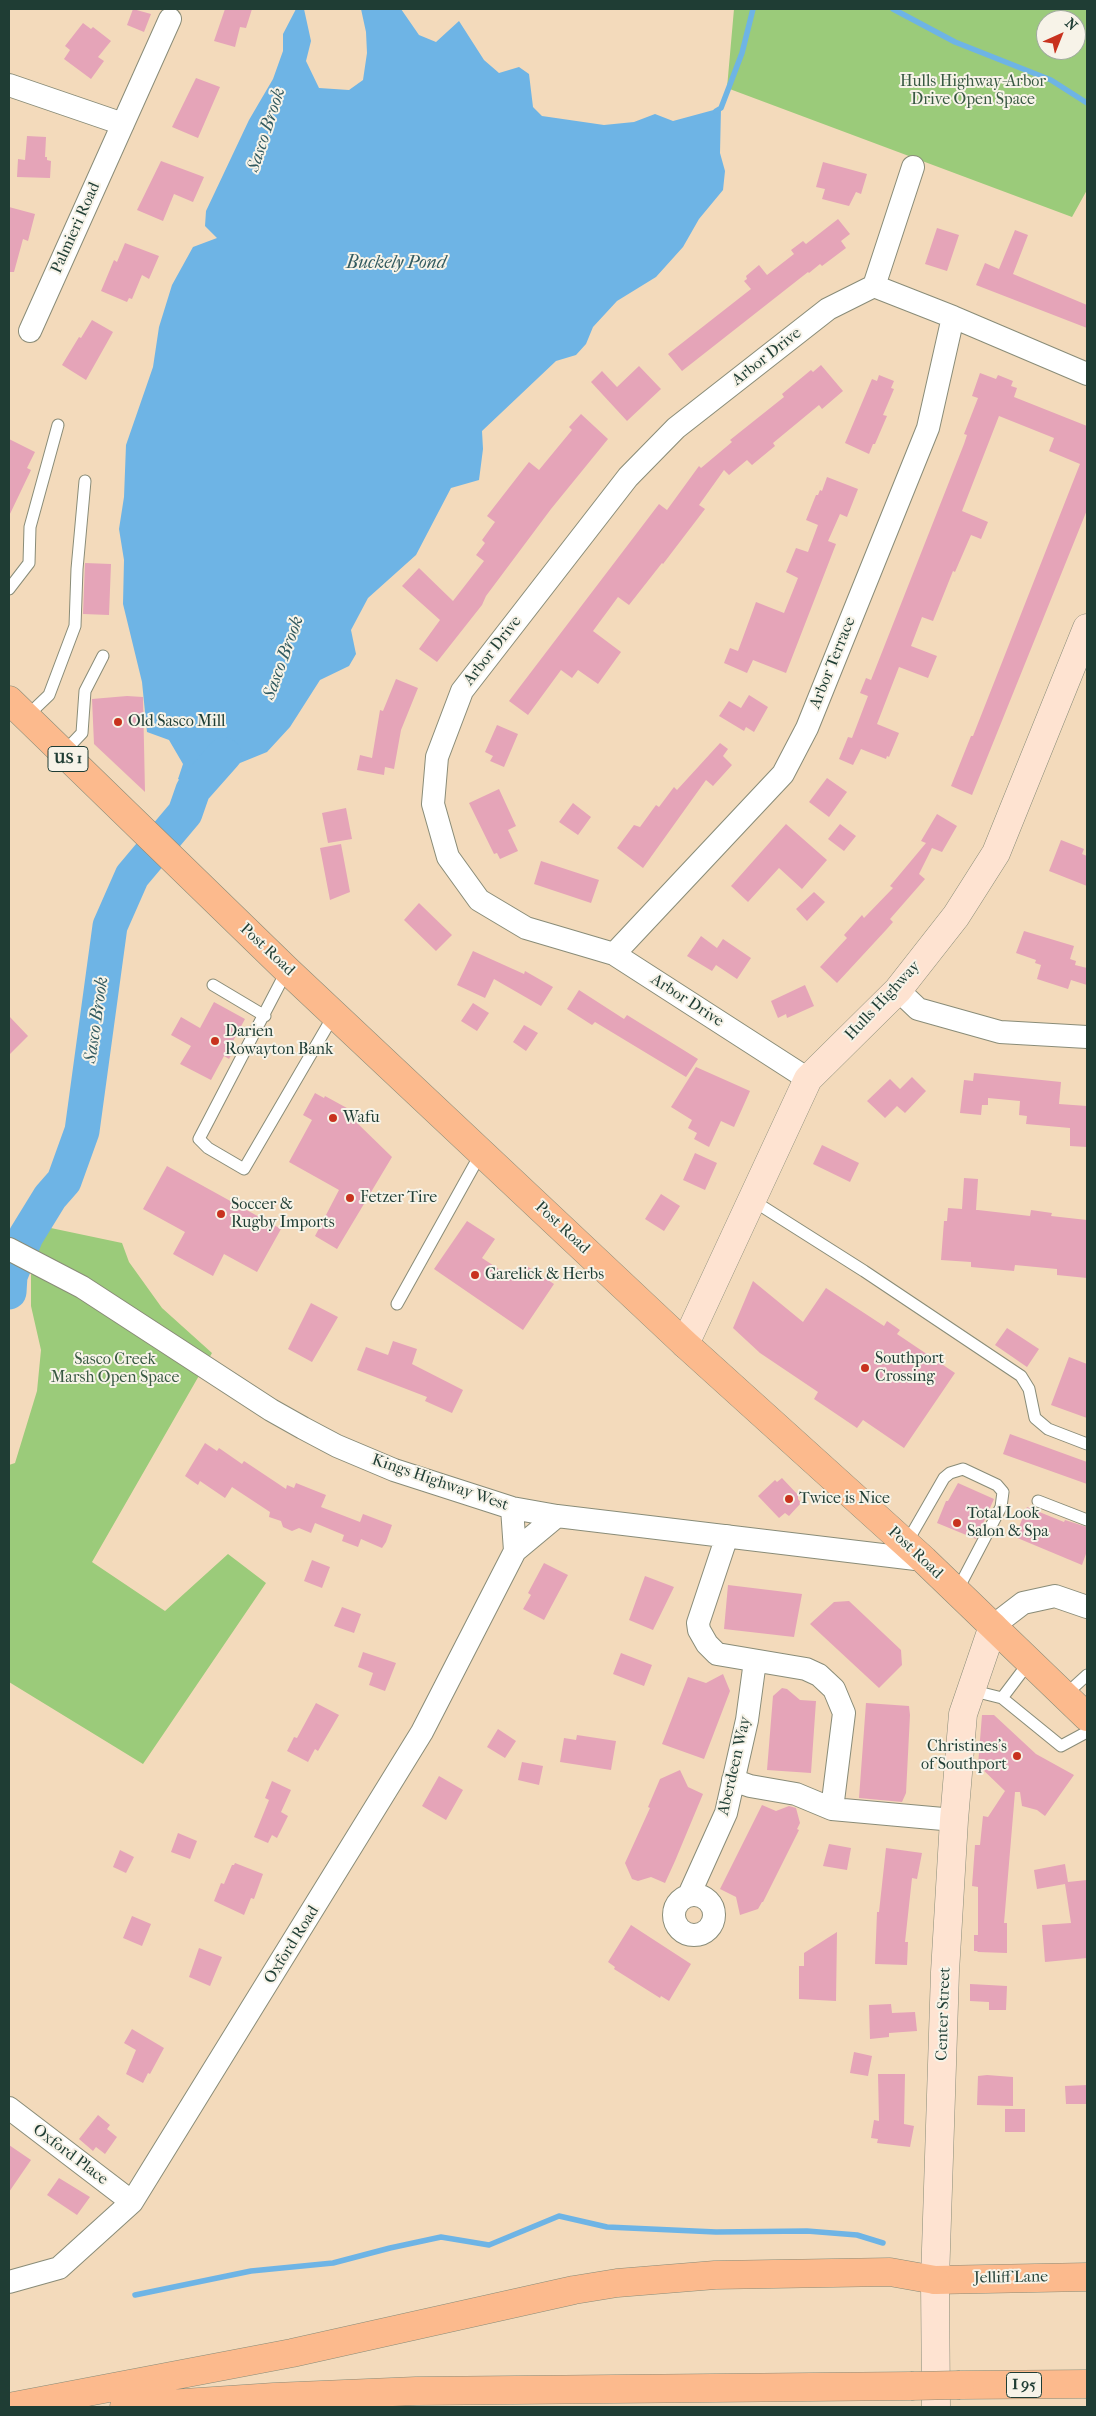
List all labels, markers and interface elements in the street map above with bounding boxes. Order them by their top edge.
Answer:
north arrow [1036,10,1086,60]
text: N [1061,15,1081,34]
park label: Hulls Highway-Arbor Drive Open Space [900,72,1046,110]
water label: Sasco Brook [243,85,291,175]
street label: Palmieri Road [47,179,105,277]
water label: Buckely Pond [346,253,446,275]
street label: Arbor Drive [728,324,806,390]
street label: Arbor Drive [460,612,526,690]
water label: Sasco Brook [259,613,309,703]
street label: Arbor Terrace [806,614,860,712]
place label: Old Sasco Mill [128,712,226,732]
marker: Old Sasco Mill [112,716,124,728]
road number: US 1 [48,746,88,772]
street label: Post Road [236,920,298,980]
street label: Hulls Highway [841,957,925,1045]
street label: Arbor Drive [647,970,727,1032]
water label: Sasco Brook [80,975,114,1065]
place label: Darien Rowayton Bank [225,1022,333,1060]
marker: Darien Rowayton Bank [209,1035,221,1047]
place label: Wafu [343,1108,379,1128]
marker: Wafu [327,1112,339,1124]
place label: Fetzer Tire [360,1188,437,1208]
marker: Fetzer Tire [344,1192,356,1204]
place label: Soccer & Rugby Imports [231,1195,335,1233]
street label: Post Road [531,1198,593,1258]
marker: Soccer & Rugby Imports [215,1208,227,1220]
place label: Garelick & Herbs [485,1265,604,1285]
marker: Garelick & Herbs [469,1269,481,1281]
place label: Southport Crossing [875,1349,944,1387]
park label: Sasco Creek Marsh Open Space [51,1350,179,1388]
marker: Southport Crossing [859,1362,871,1374]
street label: Kings Highway West [369,1451,511,1515]
place label: Twice is Nice [799,1489,890,1509]
marker: Twice is Nice [783,1493,795,1505]
place label: Total Look Salon & Spa [967,1504,1049,1542]
marker: Total Look Salon & Spa [951,1517,963,1529]
street label: Post Road [884,1523,946,1583]
street label: Aberdeen Way [714,1715,756,1817]
place label: Christines's of Southport [921,1737,1007,1775]
marker: Christines's of Southport [1011,1750,1023,1762]
street label: Oxford Road [260,1902,324,1988]
street label: Center Street [933,1967,955,2061]
street label: Oxford Place [29,2120,111,2190]
street label: Jelliff Lane [974,2268,1048,2288]
road number: I 95 [1006,2372,1042,2398]

